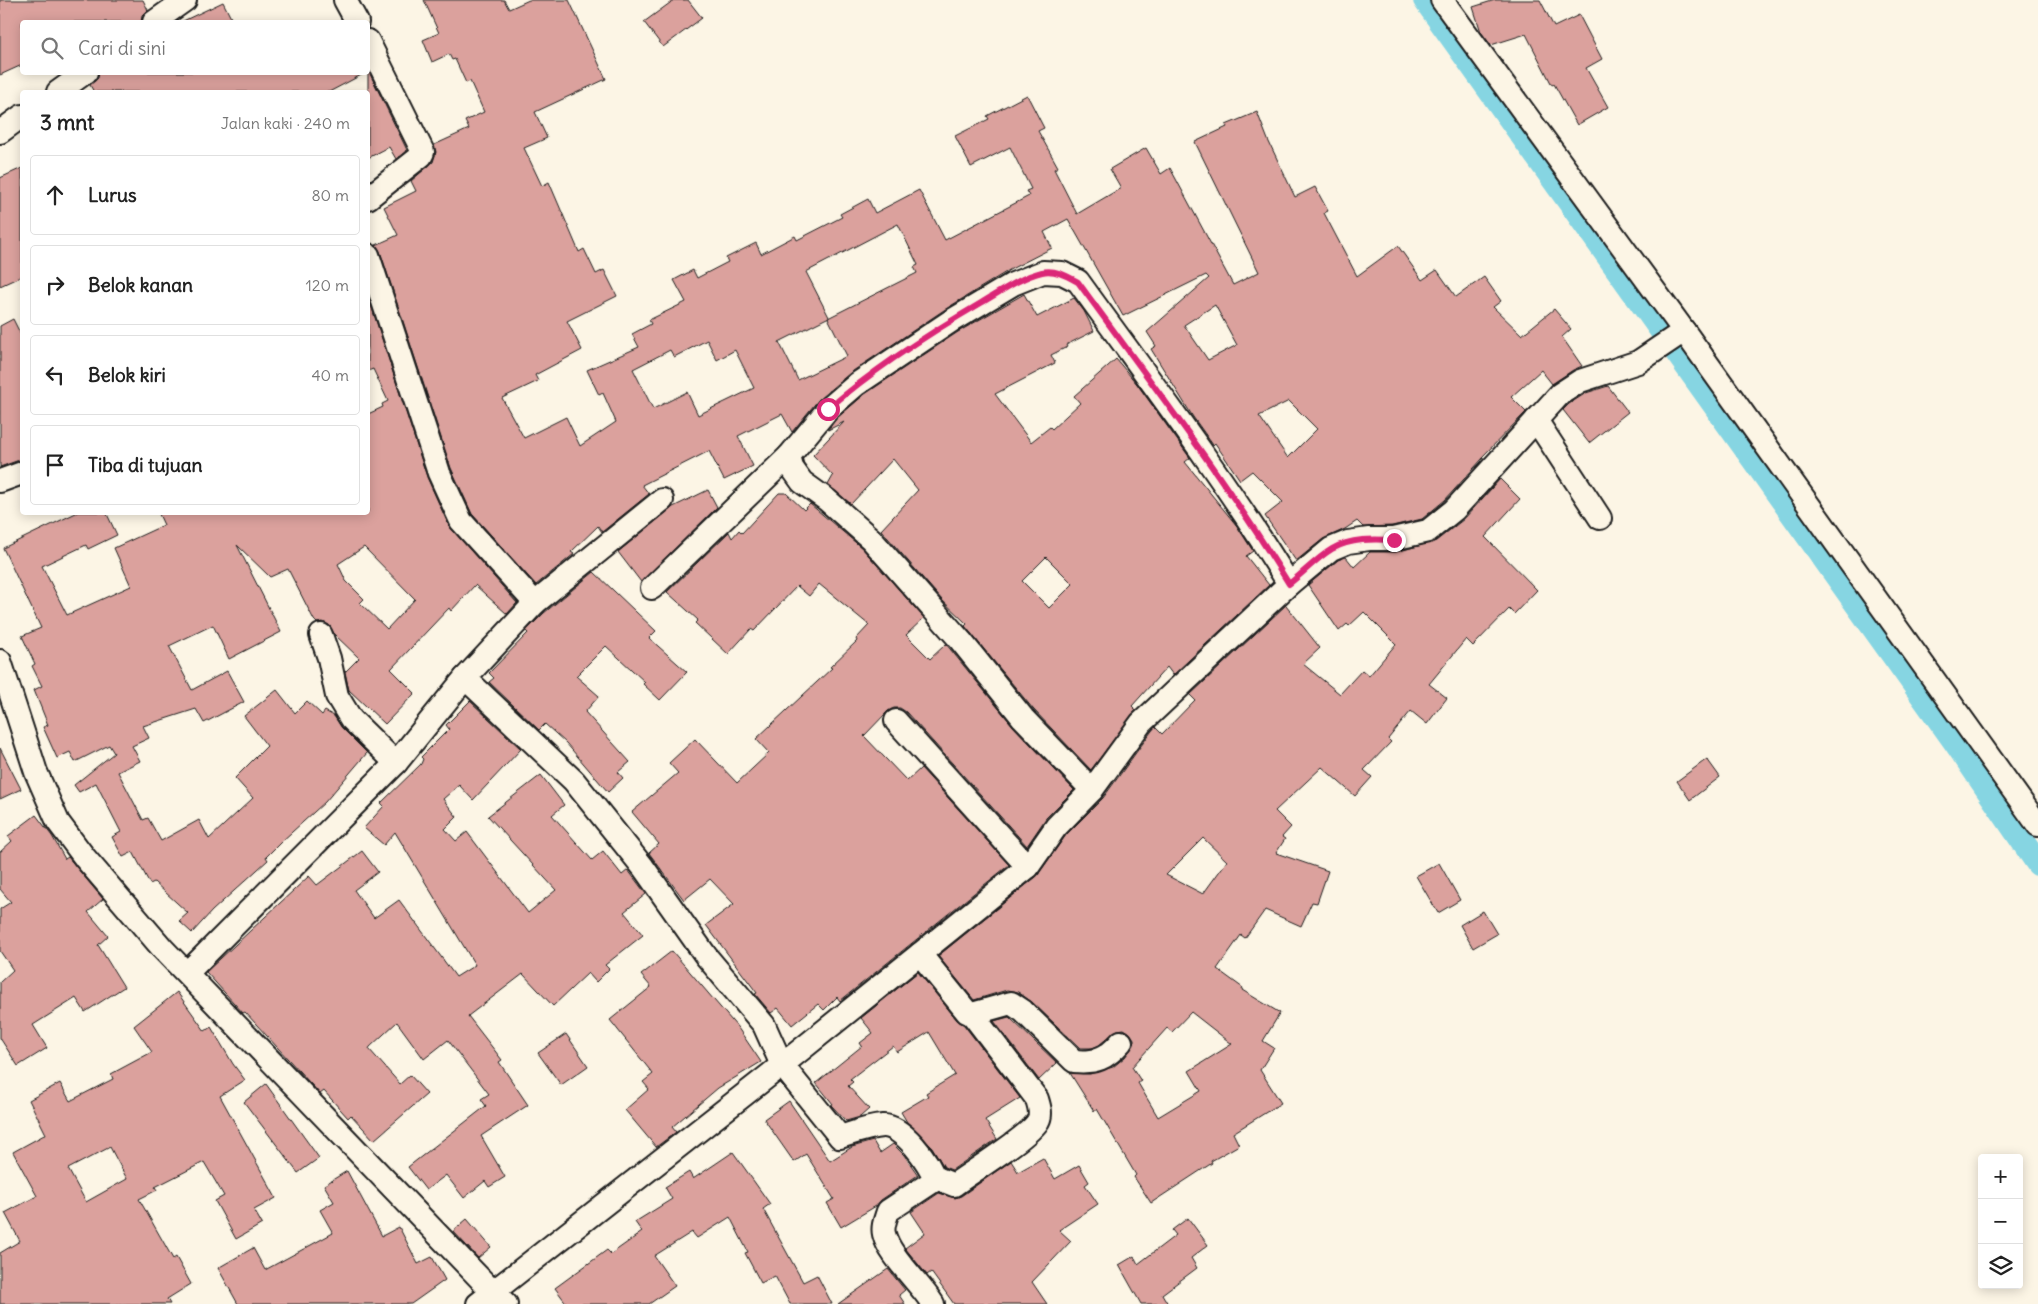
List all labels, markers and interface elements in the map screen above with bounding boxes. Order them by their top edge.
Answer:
search box [20,20,370,75]
icon: search [38,34,66,62]
text: Cari di sini [78,36,166,60]
text: 3 mnt [40,109,94,136]
text: Jalan kaki · 240 m [221,113,350,133]
icon: ahead [41,181,69,209]
text: Lurus [88,183,137,207]
text: 80 m [311,185,349,205]
icon: right [41,271,69,299]
text: Belok kanan [88,273,193,297]
text: 120 m [306,275,349,295]
icon: left [41,361,69,389]
text: Belok kiri [88,363,166,387]
text: 40 m [311,365,349,385]
route start [817,398,840,421]
icon: arrive [41,451,69,479]
text: Tiba di tujuan [88,453,203,477]
route end [1383,529,1406,552]
map controls [1978,1154,2023,1289]
button: + [1978,1154,2023,1199]
button: − [1978,1199,2023,1244]
button: layers [1978,1244,2023,1289]

